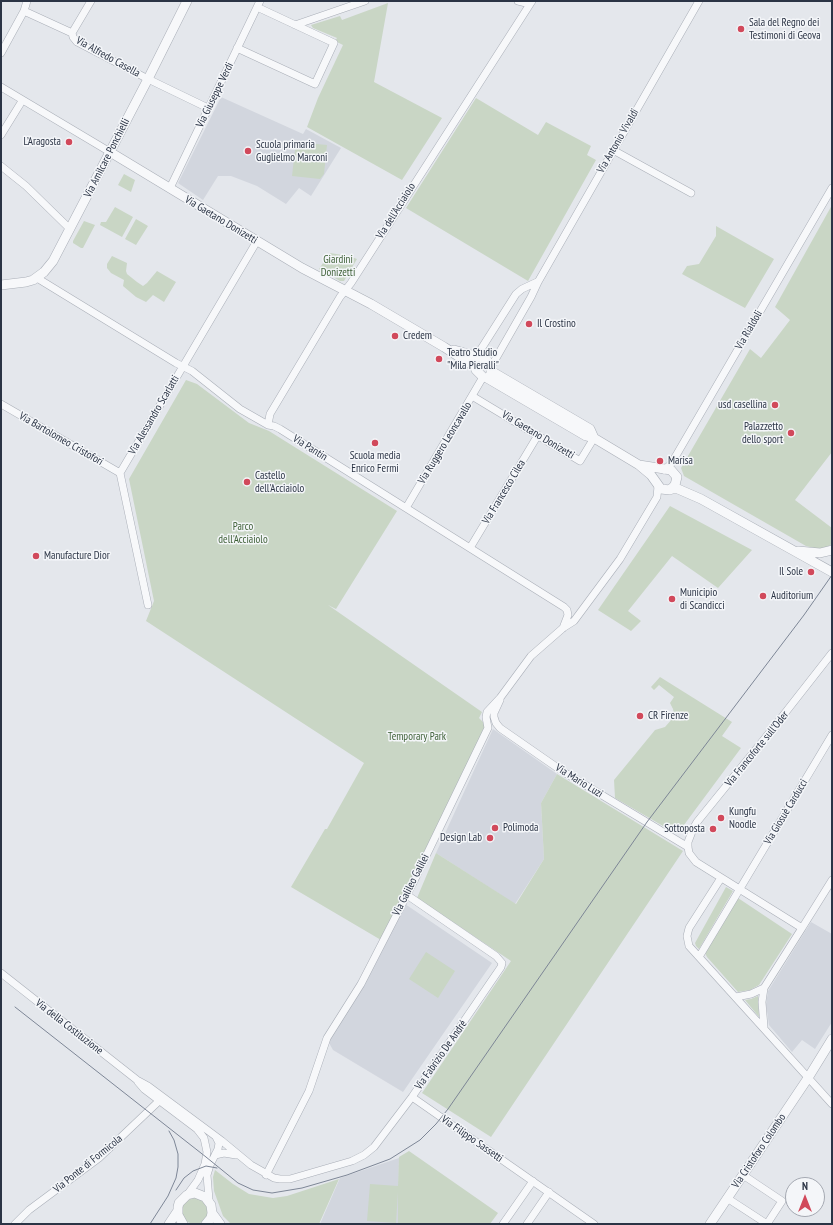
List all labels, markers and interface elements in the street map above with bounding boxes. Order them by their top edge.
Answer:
place label: Sala del Regno dei Testimoni di Geova [749,16,821,42]
marker: Sala del Regno dei Testimoni di Geova [736,24,746,34]
street label: Via Alfredo Casella [74,34,142,80]
street label: Via Giuseppe Verdi [194,60,236,130]
street label: Via Antonio Vivaldi [594,106,642,176]
street label: Via Amilcare Ponchielli [81,116,133,200]
place label: L’Aragosta [24,135,61,149]
marker: L’Aragosta [64,137,74,147]
place label: Scuola primaria Guglielmo Marconi [256,138,327,164]
marker: Scuola primaria Guglielmo Marconi [243,146,253,156]
street label: Via dell'Acciaiolo [374,181,418,241]
street label: Via Gaetano Donizetti [182,193,260,247]
park label: Giardini Donizetti [321,253,355,279]
street label: Via Rialdoli [732,308,766,352]
place label: Il Crostino [537,317,576,331]
marker: Il Crostino [524,319,534,329]
place label: Credem [403,329,432,343]
marker: Credem [390,331,400,341]
place label: Teatro Studio "Mila Pieralli" [447,346,499,372]
marker: Teatro Studio "Mila Pieralli" [434,354,444,364]
street label: Via Alessandro Scarlatti [126,373,182,457]
place label: usd casellina [718,398,767,412]
street label: Via Ruggero Leoncavallo [415,400,475,486]
marker: usd casellina [770,400,780,410]
street label: Via Gaetano Donizetti [499,408,577,462]
street label: Via Bartolomeo Cristofori [16,409,106,469]
place label: Palazzetto dello sport [742,420,783,446]
marker: Palazzetto dello sport [786,428,796,438]
street label: Via Pantin [290,432,330,464]
marker: Scuola media Enrico Fermi [370,438,380,448]
place label: Scuola media Enrico Fermi [350,449,400,475]
place label: Marisa [668,454,693,468]
marker: Marisa [655,456,665,466]
street label: Via Francesco Cilea [480,457,528,527]
place label: Castello dell'Acciaiolo [255,469,304,495]
marker: Castello dell'Acciaiolo [242,477,252,487]
park label: Parco dell'Acciaiolo [218,520,268,546]
place label: Manufacture Dior [44,549,110,563]
marker: Manufacture Dior [31,551,41,561]
place label: Il Sole [779,565,803,579]
marker: Il Sole [806,567,816,577]
place label: Municipio di Scandicci [680,586,725,612]
place label: Auditorium [771,589,813,603]
marker: Auditorium [758,591,768,601]
marker: Municipio di Scandicci [667,594,677,604]
street label: Via Francoforte sull'Oder [722,708,792,790]
place label: CR Firenze [648,709,688,723]
marker: CR Firenze [635,711,645,721]
park label: Temporary Park [388,730,446,744]
street label: Via Mario Luzi [553,761,605,801]
street label: Via Giosuè Carducci [761,777,811,847]
place label: Kungfu Noodle [729,805,756,831]
marker: Kungfu Noodle [716,813,726,823]
place label: Polimoda [503,821,538,835]
place label: Sottoposta [664,822,705,836]
marker: Polimoda [490,823,500,833]
marker: Sottoposta [708,824,718,834]
place label: Design Lab [440,831,482,845]
marker: Design Lab [485,833,495,843]
street label: Via Galileo Galilei [390,852,432,918]
street label: Via della Costituzione [33,996,105,1058]
street label: Via Fabrizio De André [412,1018,470,1092]
street label: Via Cristoforo Colombo [729,1111,789,1191]
street label: Via Filippo Sassetti [439,1113,505,1165]
street label: Via Ponte di Formicola [51,1132,125,1196]
north arrow [785,1177,825,1217]
text: N [802,1179,808,1193]

